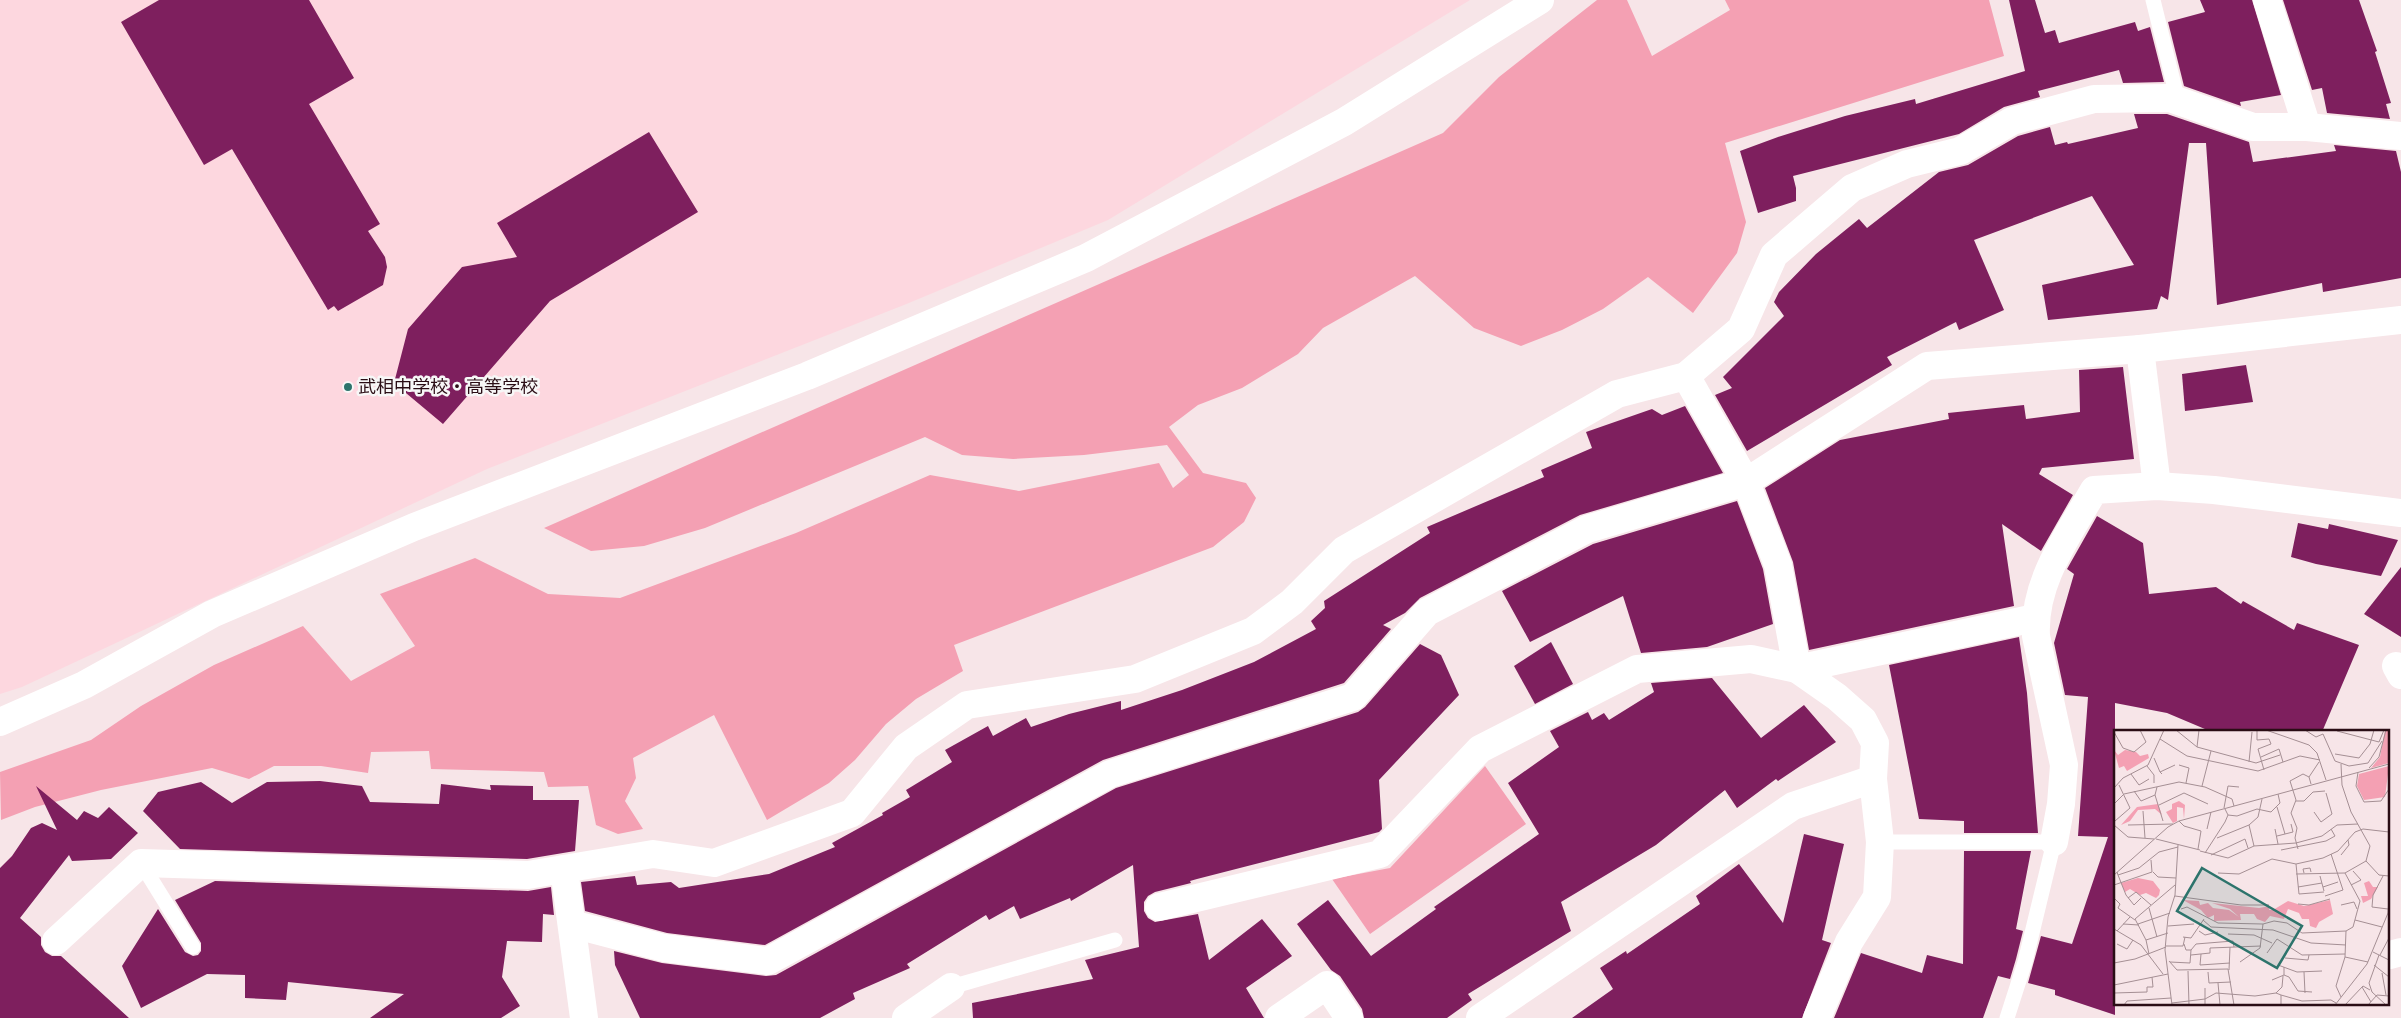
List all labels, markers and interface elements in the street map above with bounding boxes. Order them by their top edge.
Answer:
place label: 武相中学校・高等学校 [358,375,538,399]
marker: 武相中学校・高等学校 [342,381,354,393]
inset map [2114,730,2388,1006]

